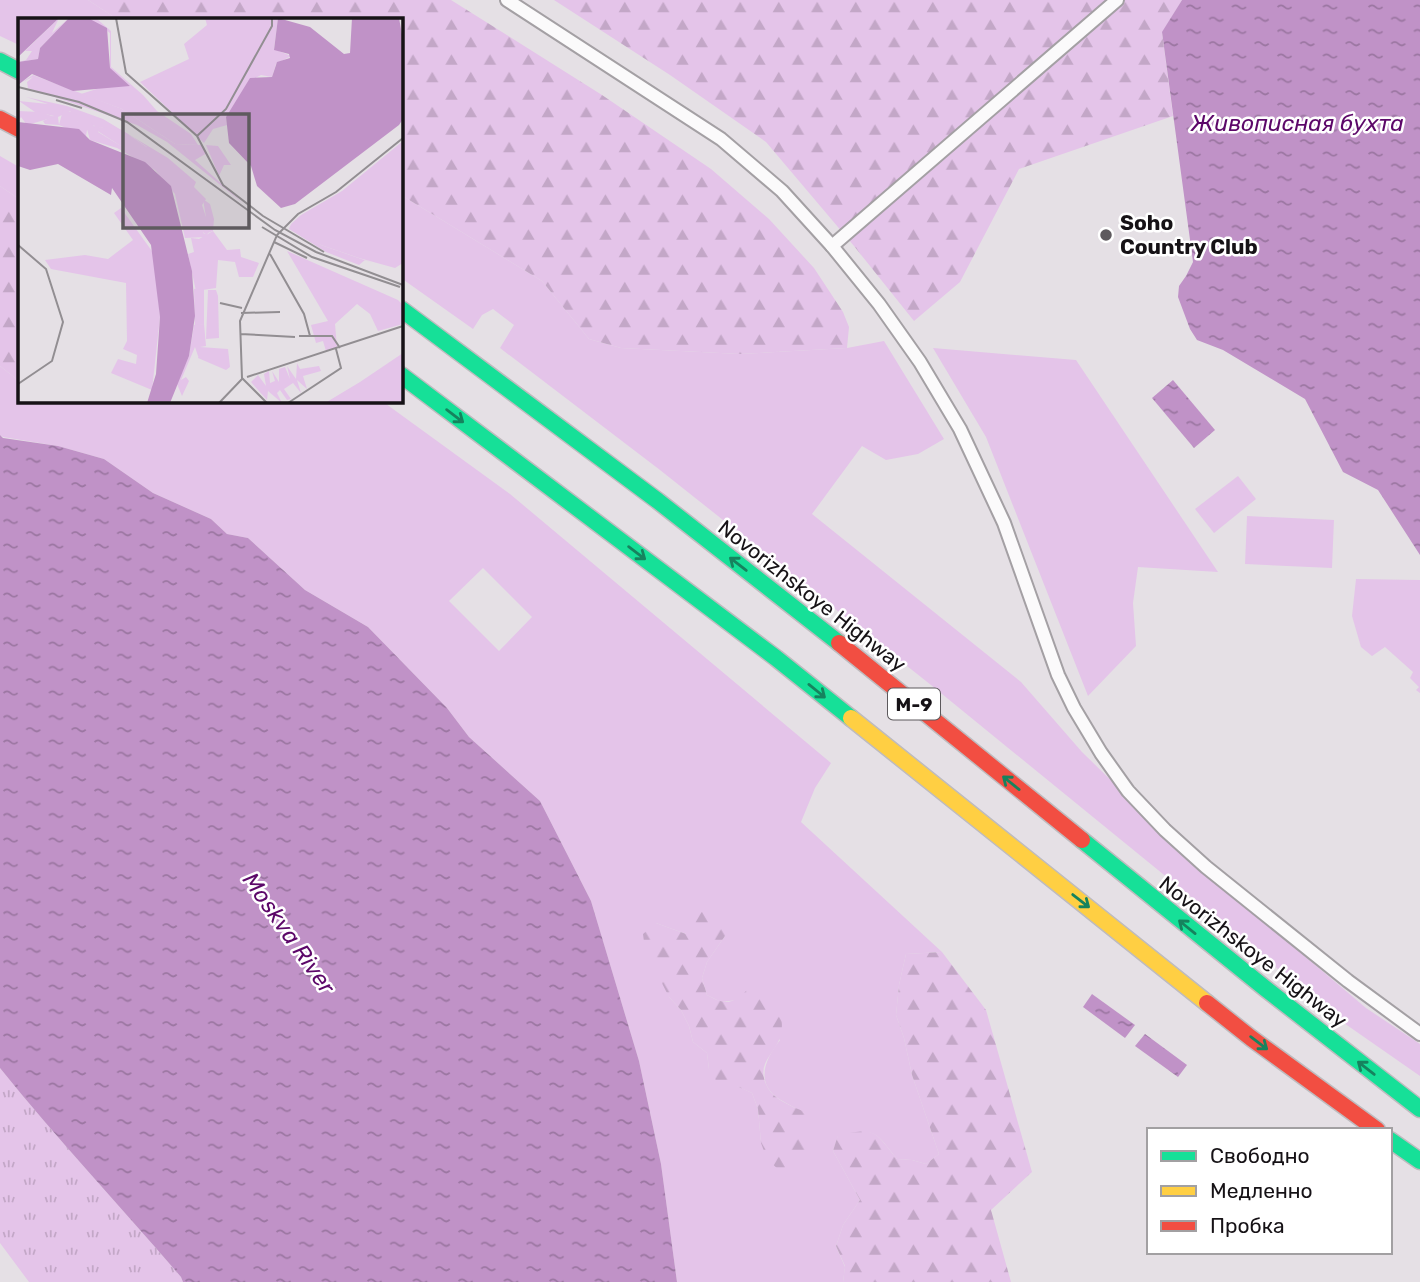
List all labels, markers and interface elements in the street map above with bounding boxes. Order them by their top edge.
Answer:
inset map [18,18,402,402]
water label: Живописная бухта [1190,109,1404,137]
place label: Soho Country Club [1120,210,1258,259]
marker: Soho Country Club [1098,227,1114,243]
one-way arrow [446,408,464,423]
street label: Novorizhskoye Highway [713,514,912,677]
one-way arrow [627,545,646,560]
one-way arrow [729,556,748,571]
one-way arrow [808,684,826,699]
road number: М-9 [888,688,940,720]
one-way arrow [1002,775,1020,791]
water label: Moskva River [237,867,342,1000]
street label: Novorizhskoye Highway [1154,870,1353,1033]
one-way arrow [1072,894,1090,909]
one-way arrow [1178,919,1197,934]
one-way arrow [1249,1036,1268,1051]
one-way arrow [1357,1060,1375,1075]
legend [1147,1128,1392,1254]
text: Свободно [1210,1143,1310,1168]
text: Медленно [1210,1178,1313,1203]
text: Пробка [1210,1213,1285,1238]

